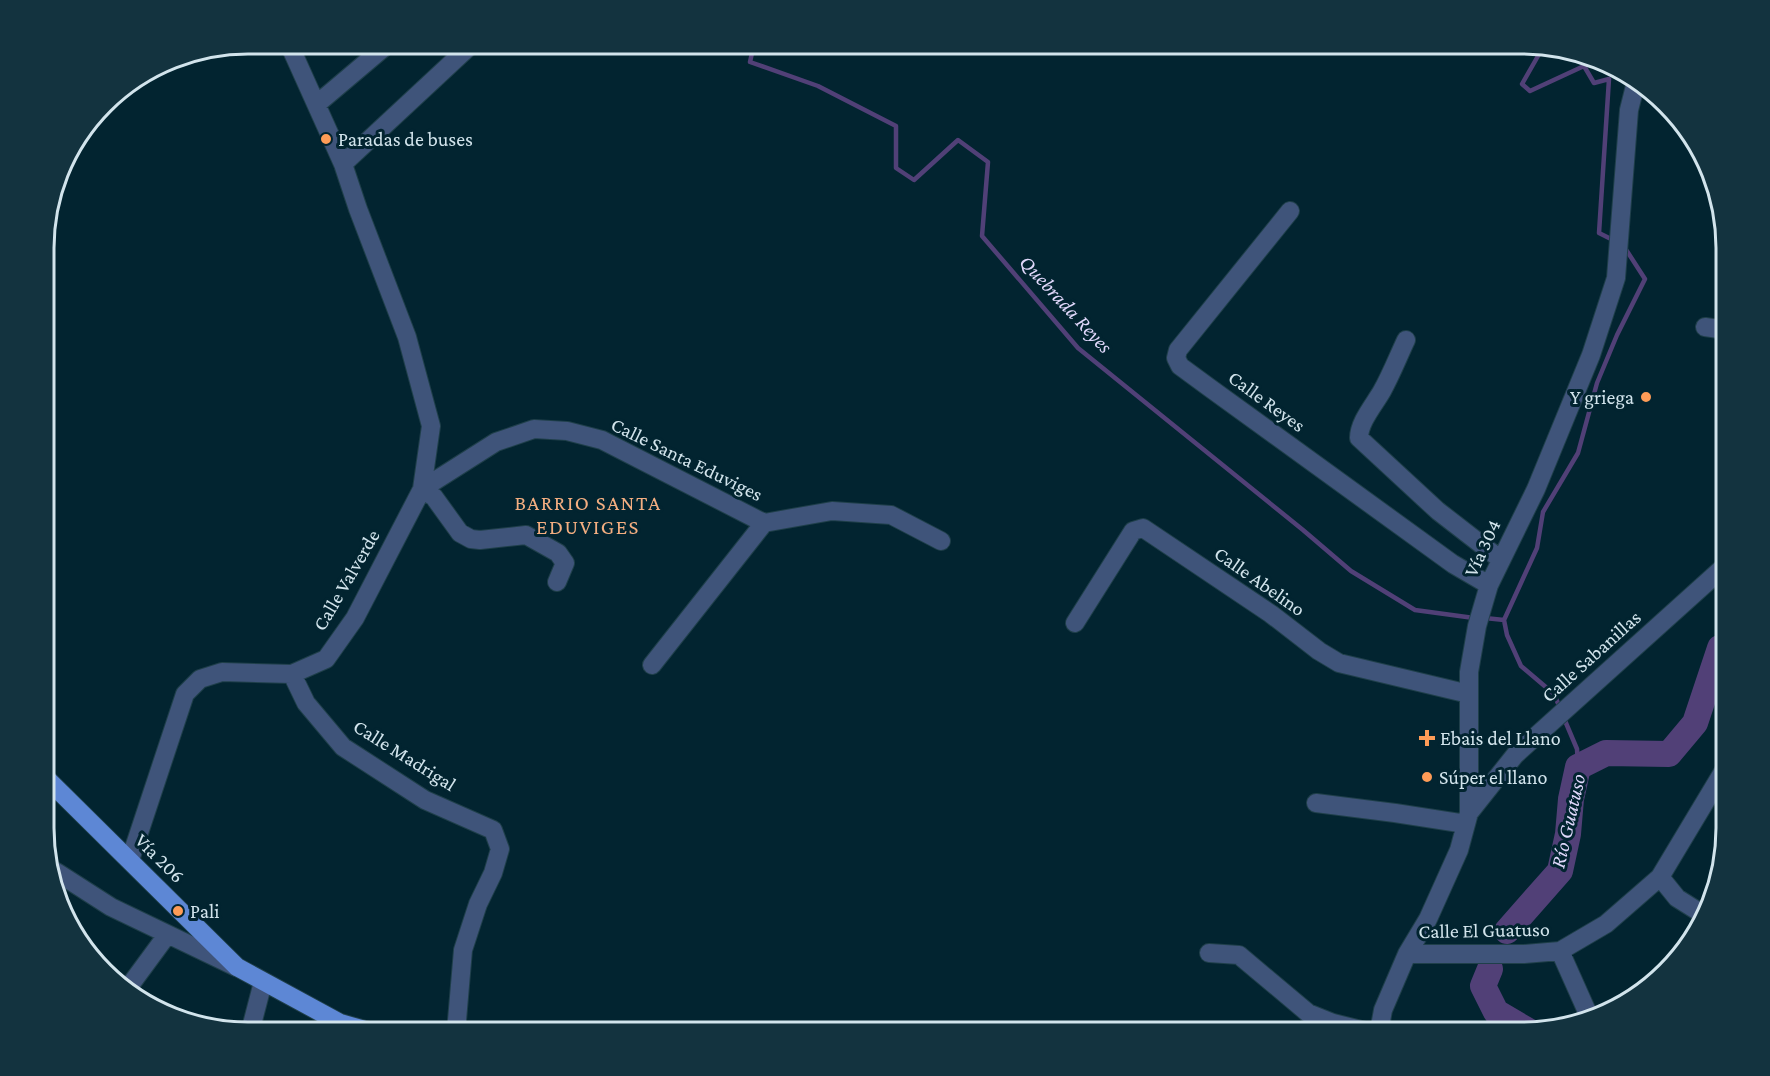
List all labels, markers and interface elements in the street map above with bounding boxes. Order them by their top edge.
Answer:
place label: Paradas de buses [338,128,473,150]
marker: Paradas de buses [319,132,333,146]
water label: Quebrada Reyes [1015,250,1118,358]
street label: Calle Reyes [1224,366,1310,437]
place label: Y griega [1570,386,1634,409]
marker: Y griega [1639,390,1653,404]
street label: Calle Santa Eduviges [607,413,766,506]
district label: BARRIO SANTA EDUVIGES [514,491,662,539]
street label: Vía 304 [1459,516,1505,580]
street label: Calle Valverde [308,525,384,634]
street label: Calle Abelino [1210,542,1310,620]
street label: Calle Sabanillas [1537,606,1645,706]
street label: Calle Madrigal [349,715,460,796]
place label: Ebais del Llano [1440,727,1561,749]
marker: Ebais del Llano [1418,729,1436,747]
place label: Súper el llano [1439,766,1547,789]
marker: Súper el llano [1420,770,1434,784]
water label: Río Guatuso [1546,772,1590,870]
street label: Vía 206 [131,829,189,887]
place label: Pali [190,900,220,922]
marker: Pali [171,904,185,918]
street label: Calle El Guatuso [1418,918,1550,942]

